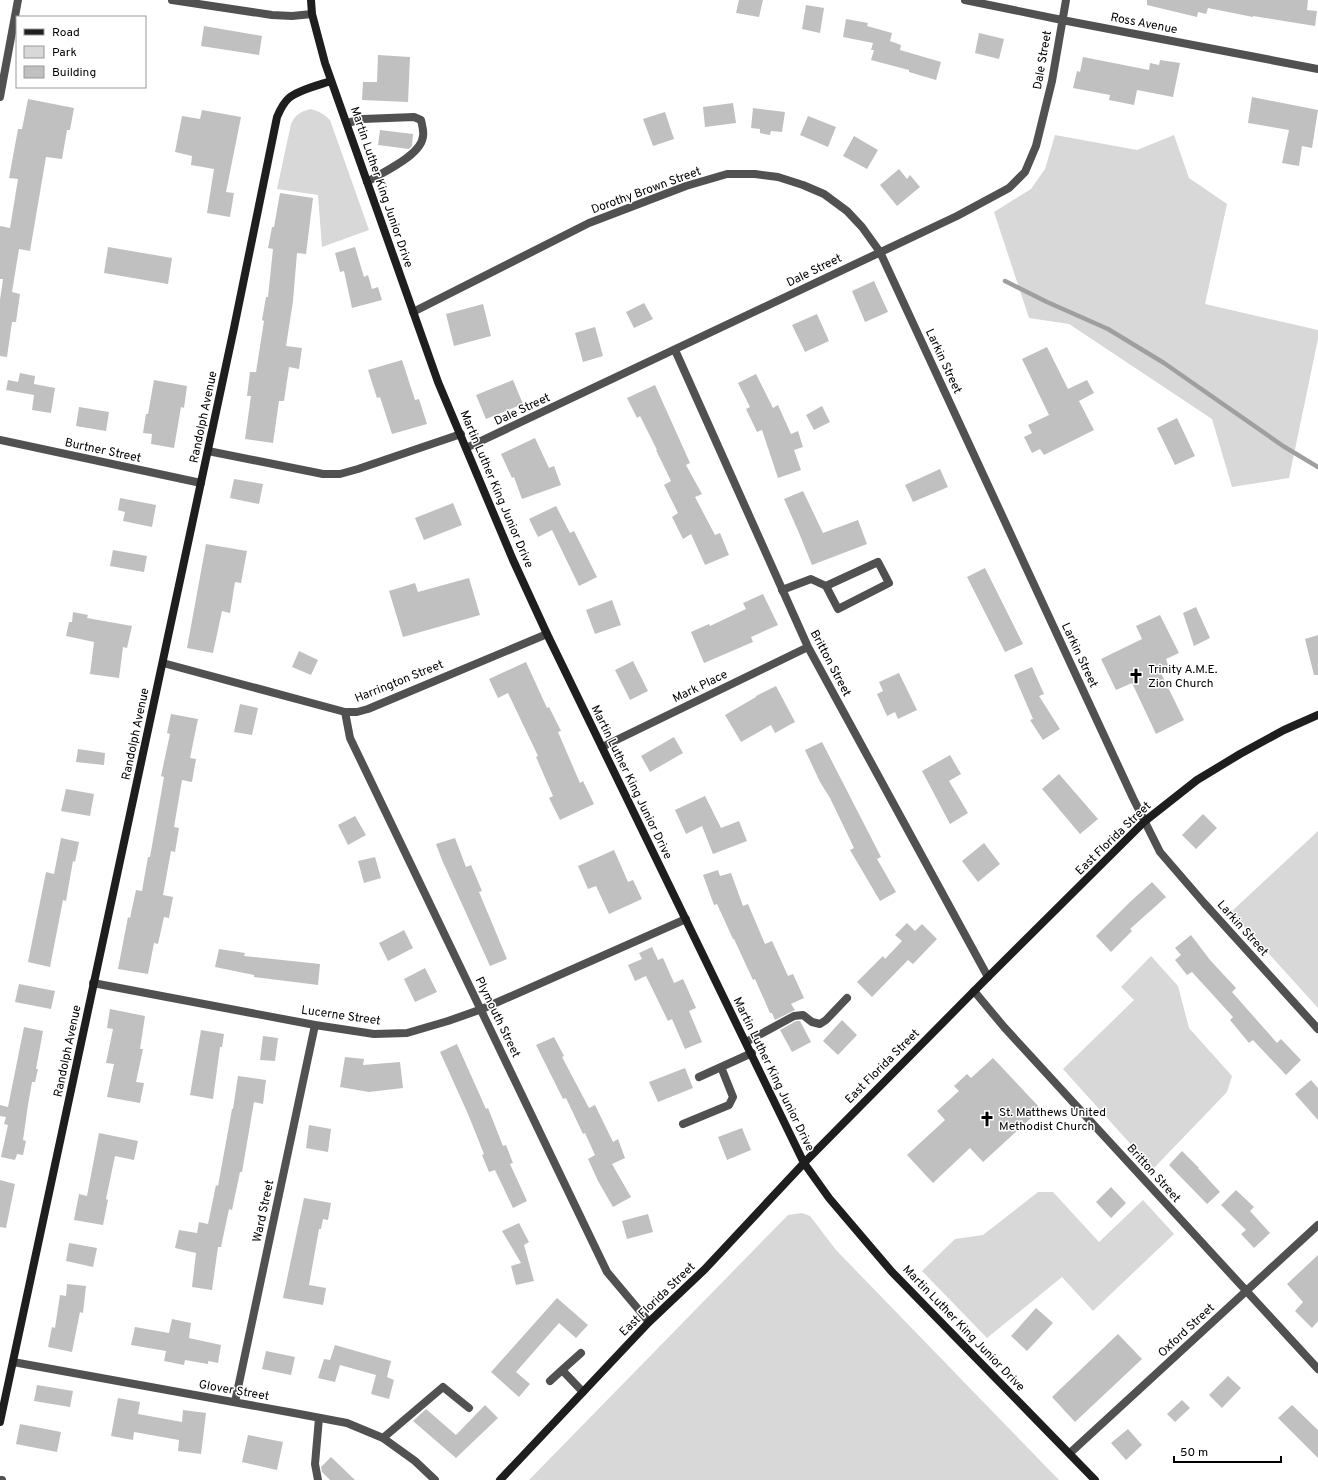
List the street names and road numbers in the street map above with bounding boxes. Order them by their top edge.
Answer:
street label: Ross Avenue [1109,10,1179,38]
street label: Dale Street [1030,29,1056,91]
street label: Martin Luther King Junior Drive [346,105,416,270]
street label: Dorothy Brown Street [589,164,704,218]
street label: Dale Street [784,251,845,291]
street label: Larkin Street [921,326,965,396]
street label: Randolph Avenue [186,370,222,465]
street label: Dale Street [492,390,553,430]
street label: Martin Luther King Junior Drive [456,408,537,571]
street label: Burtner Street [63,435,142,467]
street label: Larkin Street [1057,620,1101,690]
street label: Britton Street [806,627,854,700]
street label: Harrington Street [353,657,446,707]
street label: Mark Place [670,667,731,707]
street label: Randolph Avenue [118,687,154,782]
street label: Martin Luther King Junior Drive [587,703,675,862]
street label: East Florida Street [1072,798,1155,879]
street label: Larkin Street [1213,897,1272,960]
street label: Plymouth Street [471,974,524,1060]
street label: Martin Luther King Junior Drive [729,995,817,1154]
street label: Lucerne Street [300,1003,382,1029]
street label: Randolph Avenue [50,1004,86,1099]
street label: East Florida Street [842,1026,924,1108]
street label: Britton Street [1123,1141,1184,1206]
street label: Ward Street [250,1179,278,1244]
street label: East Florida Street [616,1259,699,1340]
street label: Martin Luther King Junior Drive [899,1262,1028,1395]
street label: Oxford Street [1155,1300,1218,1361]
street label: Glover Street [197,1377,270,1405]

